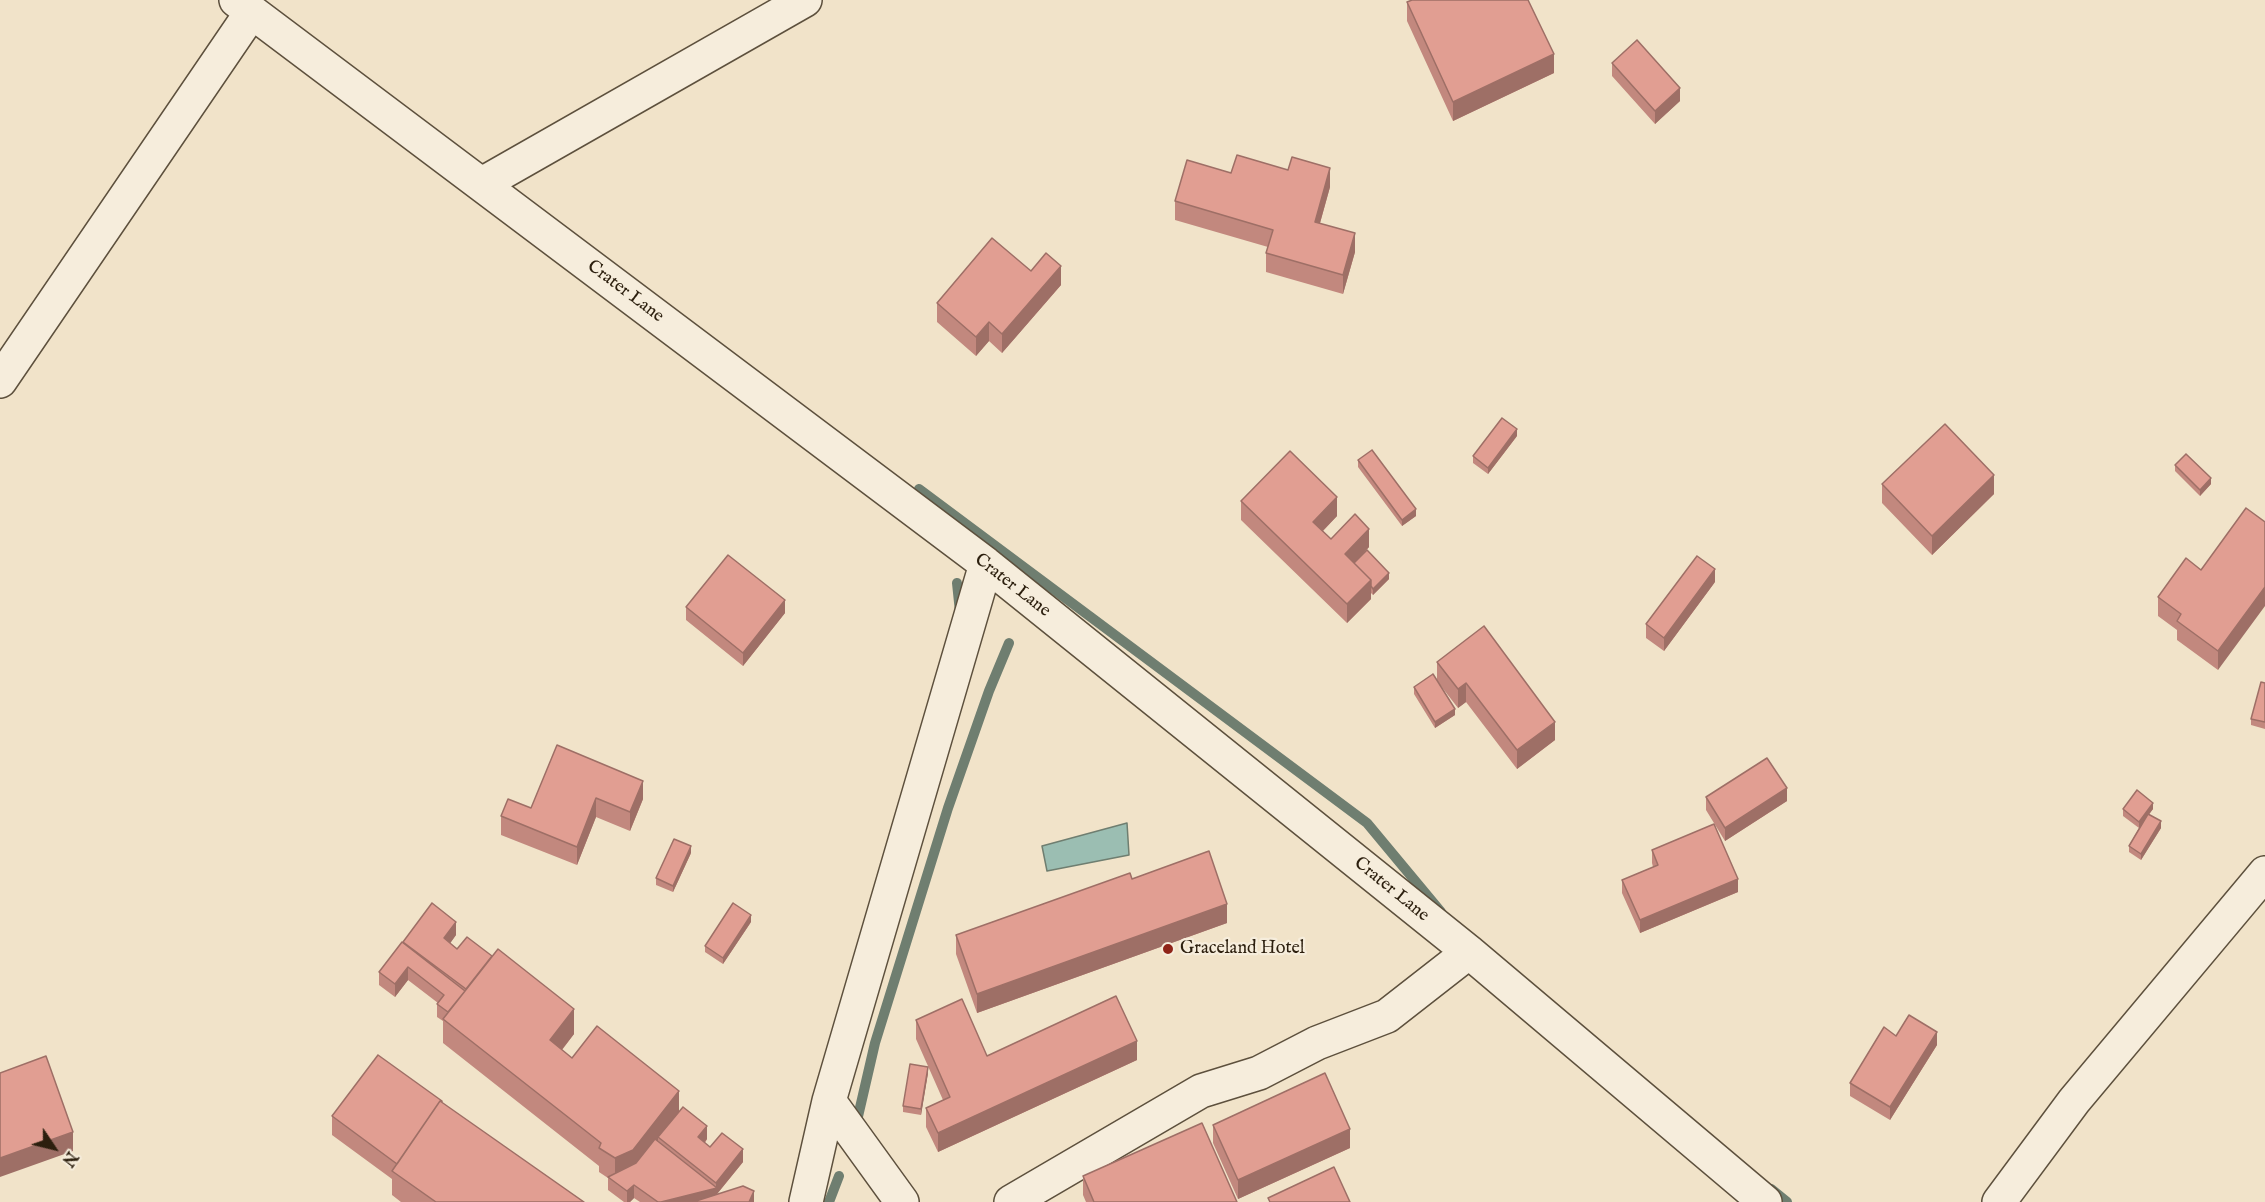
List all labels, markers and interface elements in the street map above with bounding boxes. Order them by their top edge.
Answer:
street label: Crater Lane [582,256,668,328]
street label: Crater Lane [970,550,1054,622]
street label: Crater Lane [1349,853,1433,927]
place label: Graceland Hotel [1180,938,1305,960]
marker: Graceland Hotel [1161,942,1175,956]
north arrow [24,1118,84,1178]
text: N [57,1147,81,1170]

